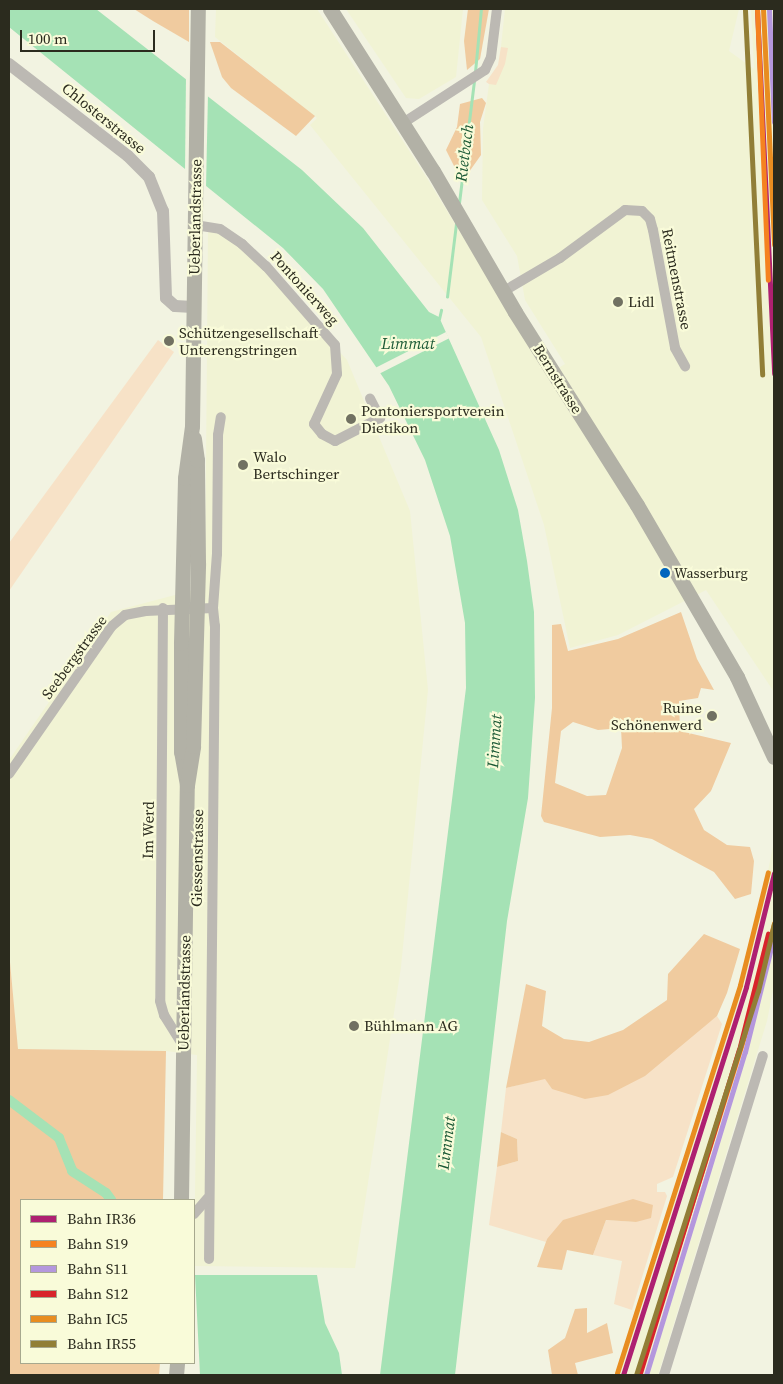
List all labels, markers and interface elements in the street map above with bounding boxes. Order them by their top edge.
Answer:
scale bar [22,20,158,52]
text: 100 m [28,28,68,49]
street label: Chlosterstrasse [59,79,149,157]
water label: Rietbach [451,123,477,183]
street label: Ueberlandstrasse [185,159,205,275]
street label: Reitmenstrasse [658,227,696,331]
street label: Pontonierweg [267,247,343,329]
place label: Lidl [628,293,654,311]
marker: Lidl [612,296,624,308]
place label: Schützengesellschaft Unterengstringen [179,323,318,358]
water label: Limmat [381,333,435,353]
marker: Schützengesellschaft Unterengstringen [163,335,175,347]
street label: Bernstrasse [530,341,586,417]
place label: Pontoniersportverein Dietikon [361,401,505,436]
marker: Pontoniersportverein Dietikon [345,413,357,425]
place label: Walo Bertschinger [253,447,339,482]
marker: Walo Bertschinger [237,459,249,471]
place label: Wasserburg [674,565,748,581]
marker: Wasserburg [660,568,670,578]
street label: Seebergstrasse [38,612,110,702]
place label: Ruine Schönenwerd [611,698,702,733]
marker: Ruine Schönenwerd [706,710,718,722]
water label: Limmat [483,714,505,768]
street label: Im Werd [138,801,158,859]
street label: Giessenstrasse [187,809,207,907]
street label: Ueberlandstrasse [174,935,194,1051]
place label: Bühlmann AG [364,1017,458,1035]
marker: Bühlmann AG [348,1020,360,1032]
water label: Limmat [433,1115,459,1171]
legend [20,1199,195,1364]
text: Bahn IR36 [67,1208,136,1229]
text: Bahn S19 [67,1233,128,1254]
text: Bahn S11 [67,1258,128,1279]
text: Bahn S12 [67,1283,128,1304]
text: Bahn IC5 [67,1308,128,1329]
text: Bahn IR55 [67,1333,136,1354]

